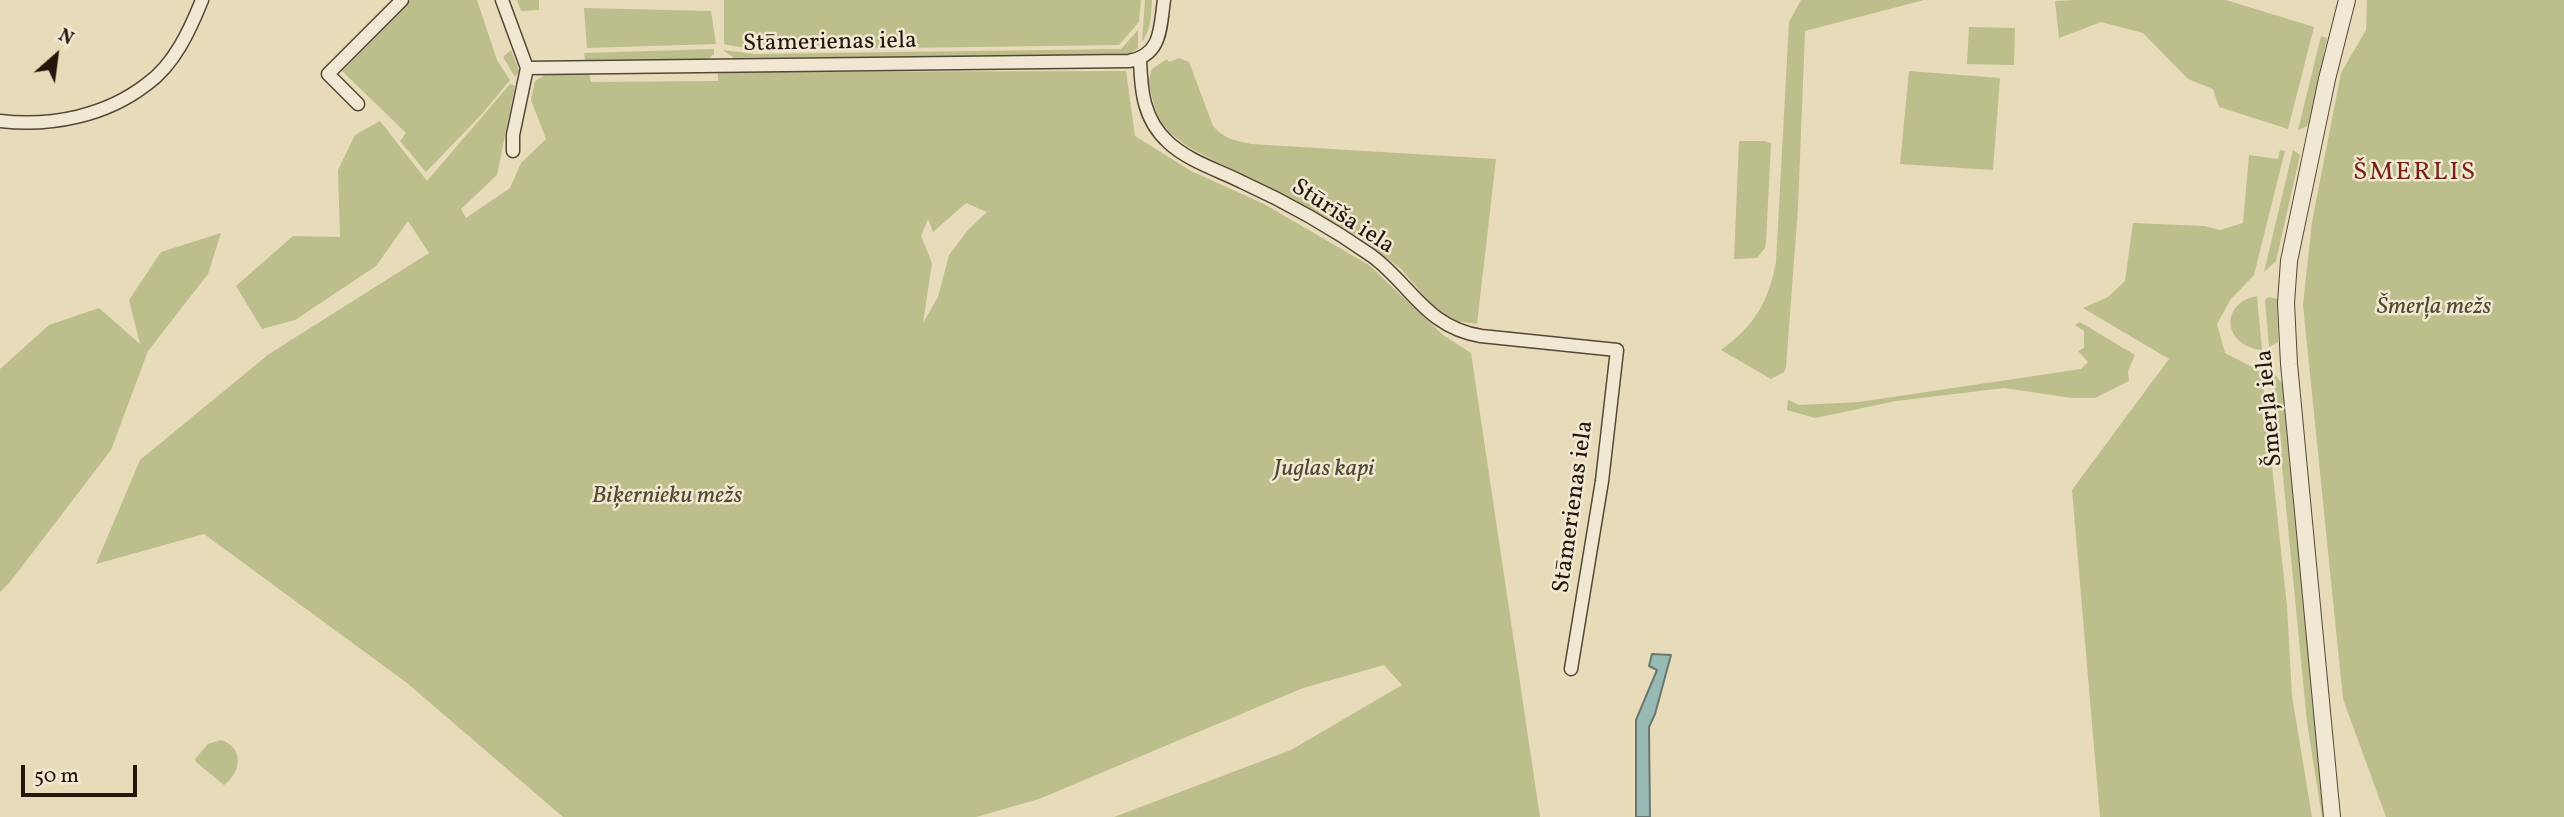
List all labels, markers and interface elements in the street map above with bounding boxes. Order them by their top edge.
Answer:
north arrow [21,21,91,91]
text: N [54,23,78,52]
street label: Stāmerienas iela [743,28,917,60]
district label: ŠMERLIS [2354,158,2476,190]
street label: Stūrīša iela [1285,174,1399,262]
park label: Šmerļa mežs [2377,295,2491,323]
street label: Šmerļa iela [2252,348,2290,468]
street label: Stāmerienas iela [1549,419,1601,595]
park label: Juglas kapi [1274,457,1374,485]
park label: Biķernieku mežs [592,484,742,512]
scale bar [24,750,140,794]
text: 50 m [34,762,79,791]

